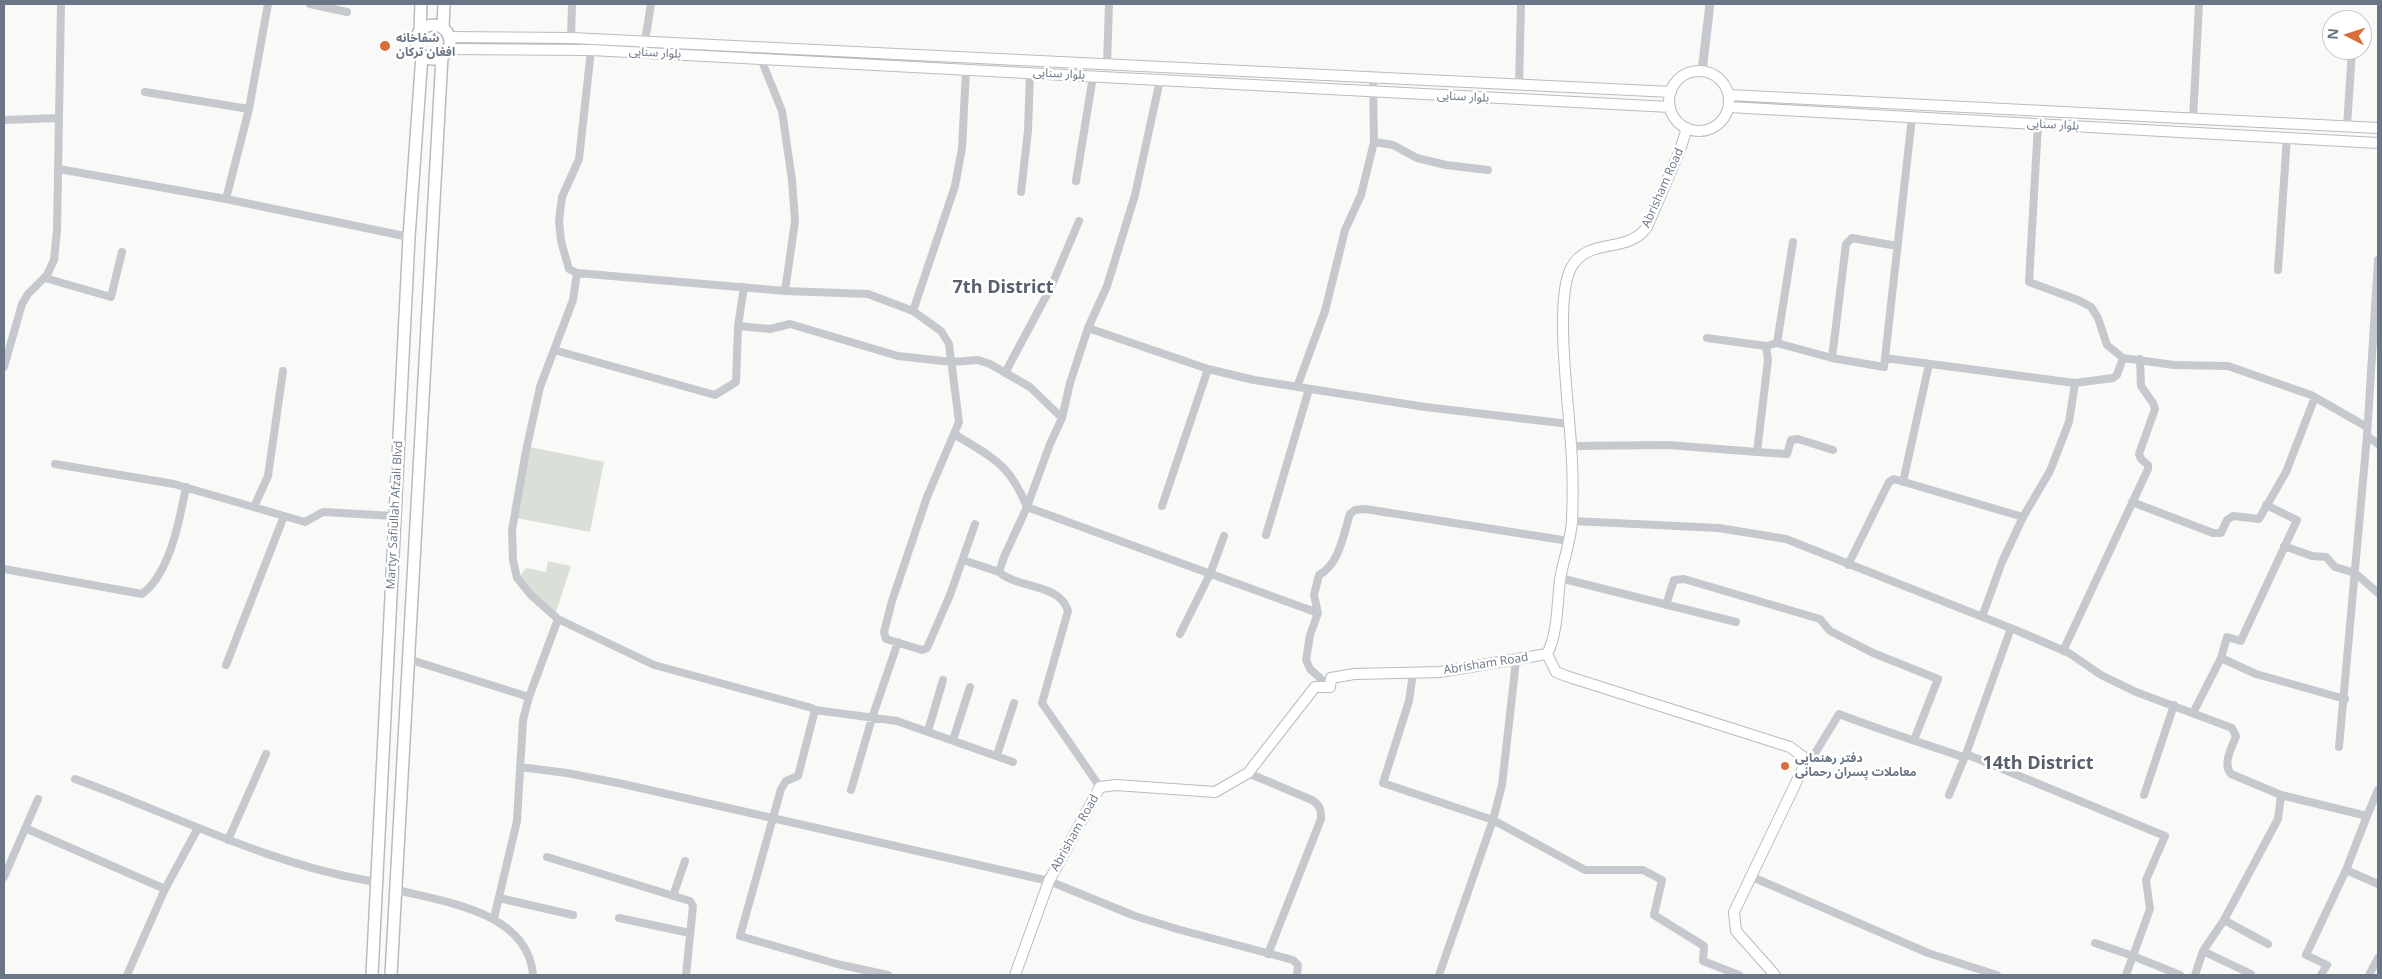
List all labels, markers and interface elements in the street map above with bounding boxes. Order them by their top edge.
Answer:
north arrow [2322,10,2372,60]
text: N [2323,27,2343,40]
place label: شفاخانه افغان ترکان [396,32,455,60]
marker: شفاخانه افغان ترکان [378,39,392,53]
street label: بلوار سنایی [629,44,681,62]
street label: بلوار سنایی [1033,65,1085,83]
street label: بلوار سنایی [1437,88,1489,106]
street label: بلوار سنایی [2027,116,2079,134]
street label: Abrisham Road [1639,146,1687,230]
district label: 7th District [953,277,1053,299]
street label: Martyr Safiullah Afzali Blvd [384,440,406,590]
street label: Abrisham Road [1443,650,1529,678]
place label: دفتر رهنمایی معاملات پسران رحمانی [1795,752,1917,780]
district label: 14th District [1982,753,2094,775]
marker: دفتر رهنمایی معاملات پسران رحمانی [1779,760,1791,772]
street label: Abrisham Road [1048,792,1102,874]

